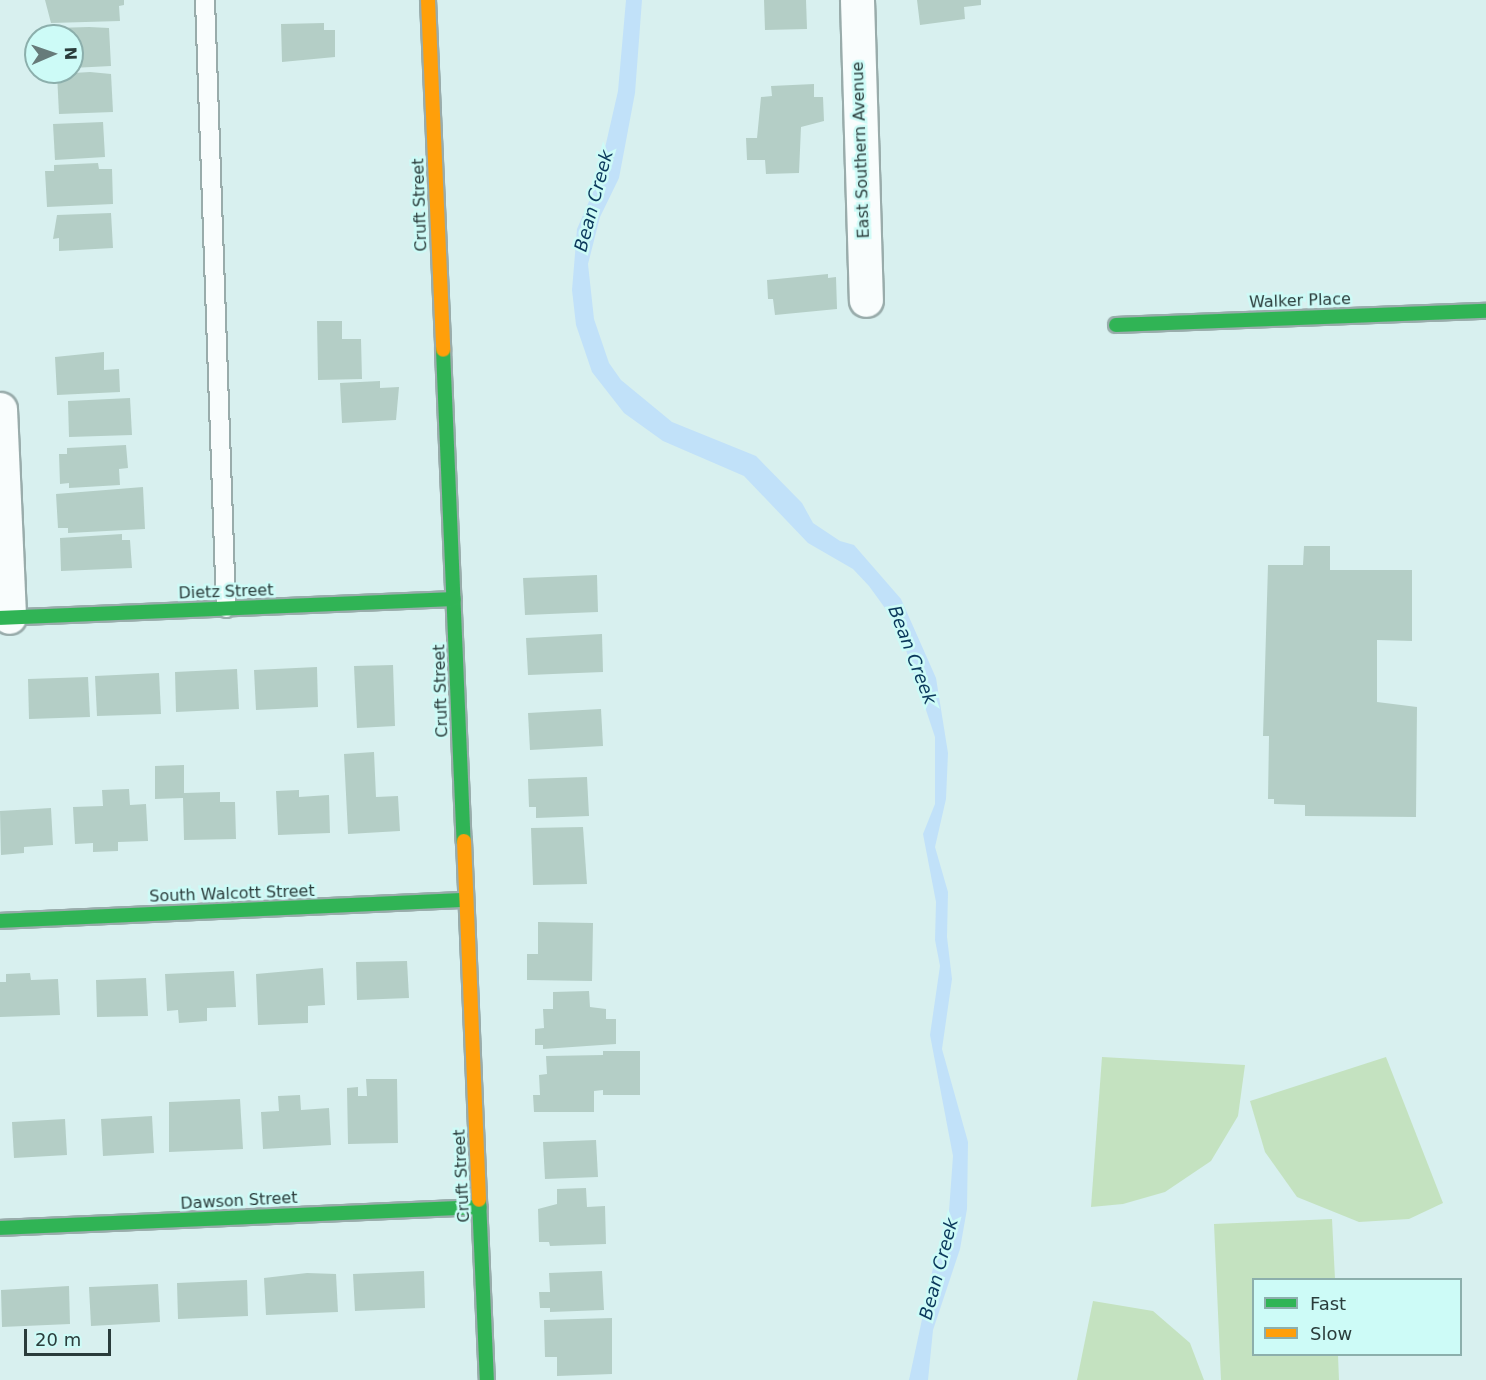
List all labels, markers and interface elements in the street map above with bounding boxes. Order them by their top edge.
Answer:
north arrow [24,24,84,84]
text: N [61,46,80,60]
street label: East Southern Avenue [848,61,874,239]
water label: Bean Creek [570,148,618,254]
street label: Cruft Street [409,158,431,252]
street label: Walker Place [1249,290,1351,312]
street label: Dietz Street [178,581,274,603]
water label: Bean Creek [883,603,941,707]
street label: Cruft Street [430,644,452,738]
street label: South Walcott Street [149,882,315,906]
street label: Cruft Street [450,1129,474,1223]
street label: Dawson Street [180,1188,298,1214]
water label: Bean Creek [915,1216,963,1322]
legend [1252,1278,1462,1356]
text: Fast [1310,1293,1346,1314]
scale bar [27,1317,114,1355]
text: Slow [1310,1323,1352,1344]
text: 20 m [35,1329,81,1350]

